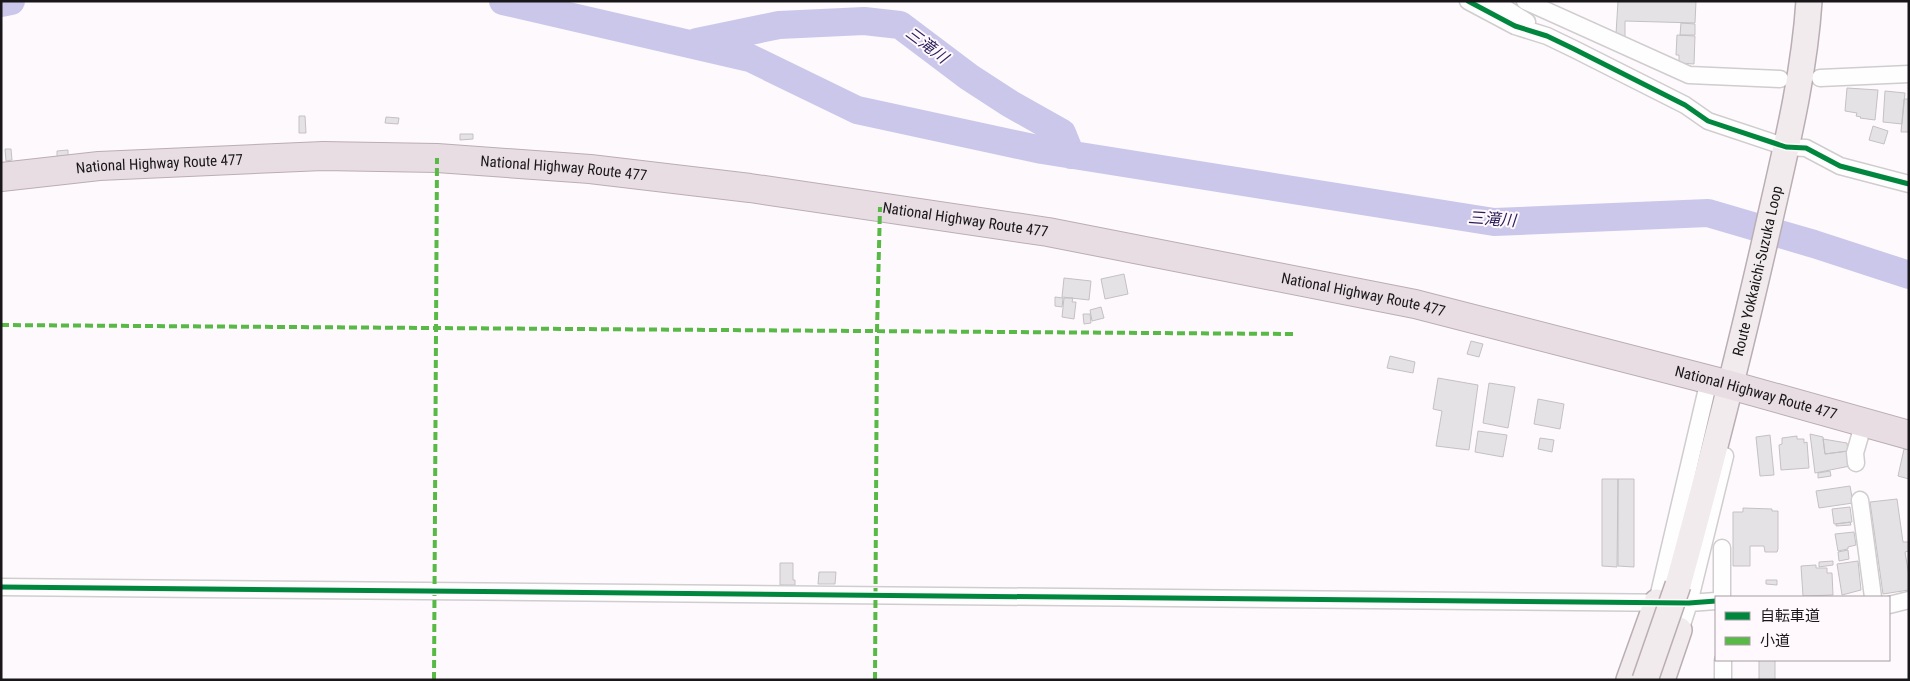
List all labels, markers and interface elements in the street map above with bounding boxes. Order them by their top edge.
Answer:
water label: 三滝川 [902,23,953,68]
street label: National Highway Route 477 [75,151,243,178]
street label: National Highway Route 477 [480,152,648,185]
street label: Route Yokkaichi-Suzuka Loop [1729,184,1786,358]
street label: National Highway Route 477 [881,199,1049,241]
water label: 三滝川 [1467,208,1519,230]
street label: National Highway Route 477 [1280,269,1447,320]
street label: National Highway Route 477 [1673,362,1839,423]
legend [1715,596,1890,661]
text: 自転車道 [1760,607,1820,625]
text: 小道 [1760,632,1790,650]

